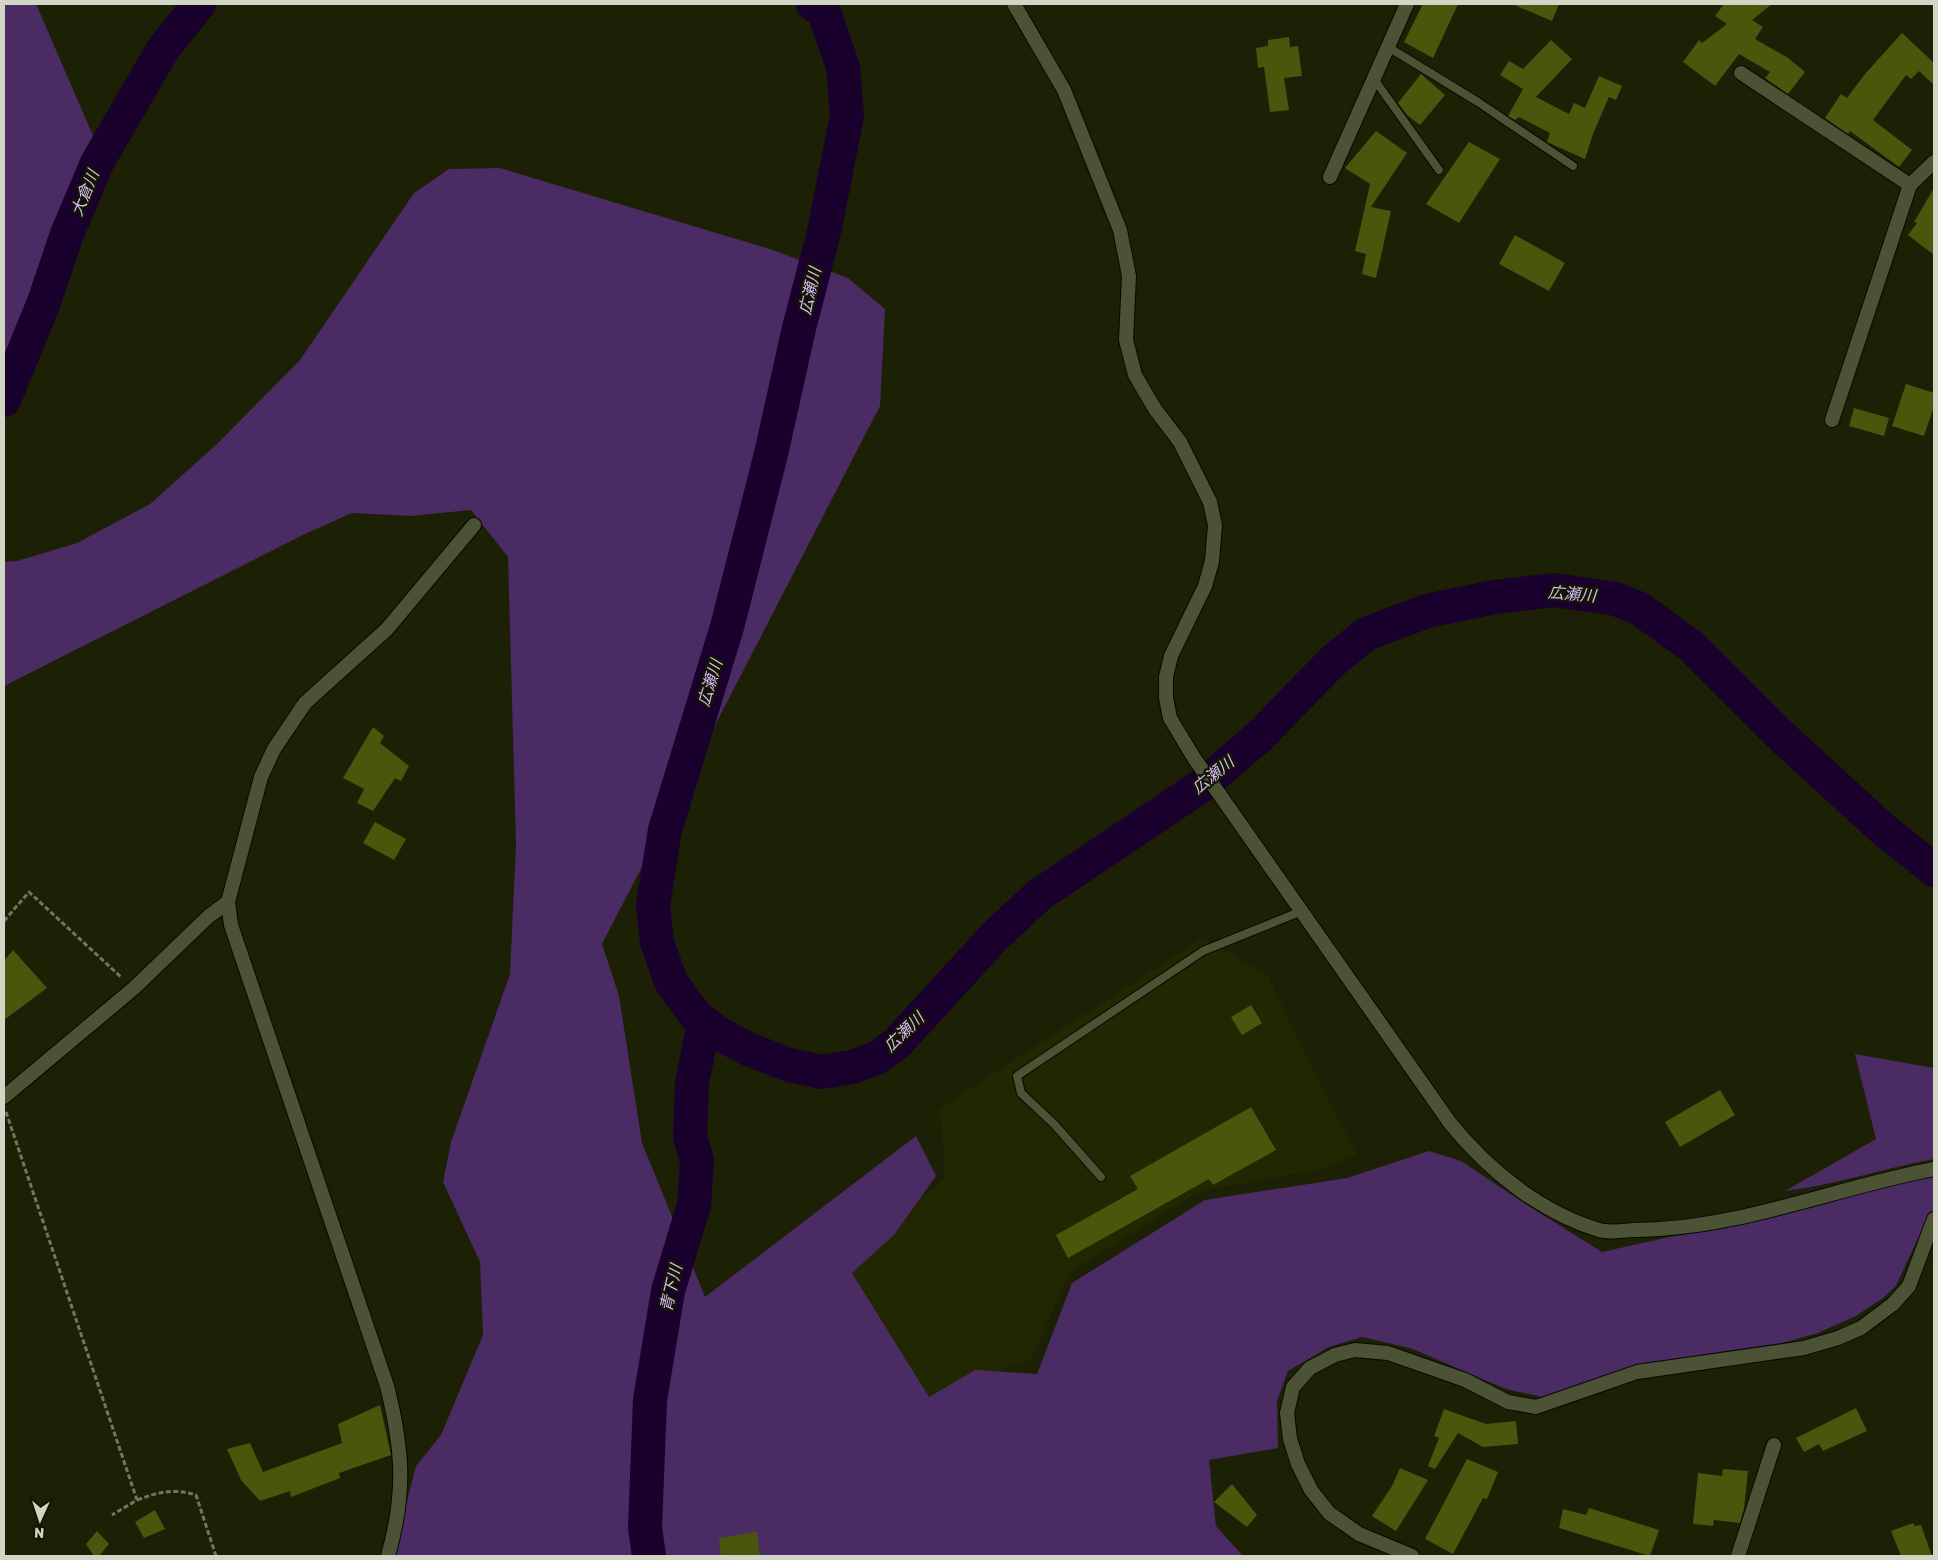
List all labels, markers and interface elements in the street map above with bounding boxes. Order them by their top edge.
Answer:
water label: 大倉川 [67,165,104,219]
water label: 広瀬川 [795,264,825,317]
water label: 広瀬川 [1547,582,1599,606]
water label: 広瀬川 [694,655,727,709]
water label: 広瀬川 [1188,751,1239,797]
water label: 広瀬川 [880,1007,929,1056]
water label: 青下川 [656,1261,686,1314]
north arrow [15,1495,65,1545]
text: N [34,1524,45,1541]

